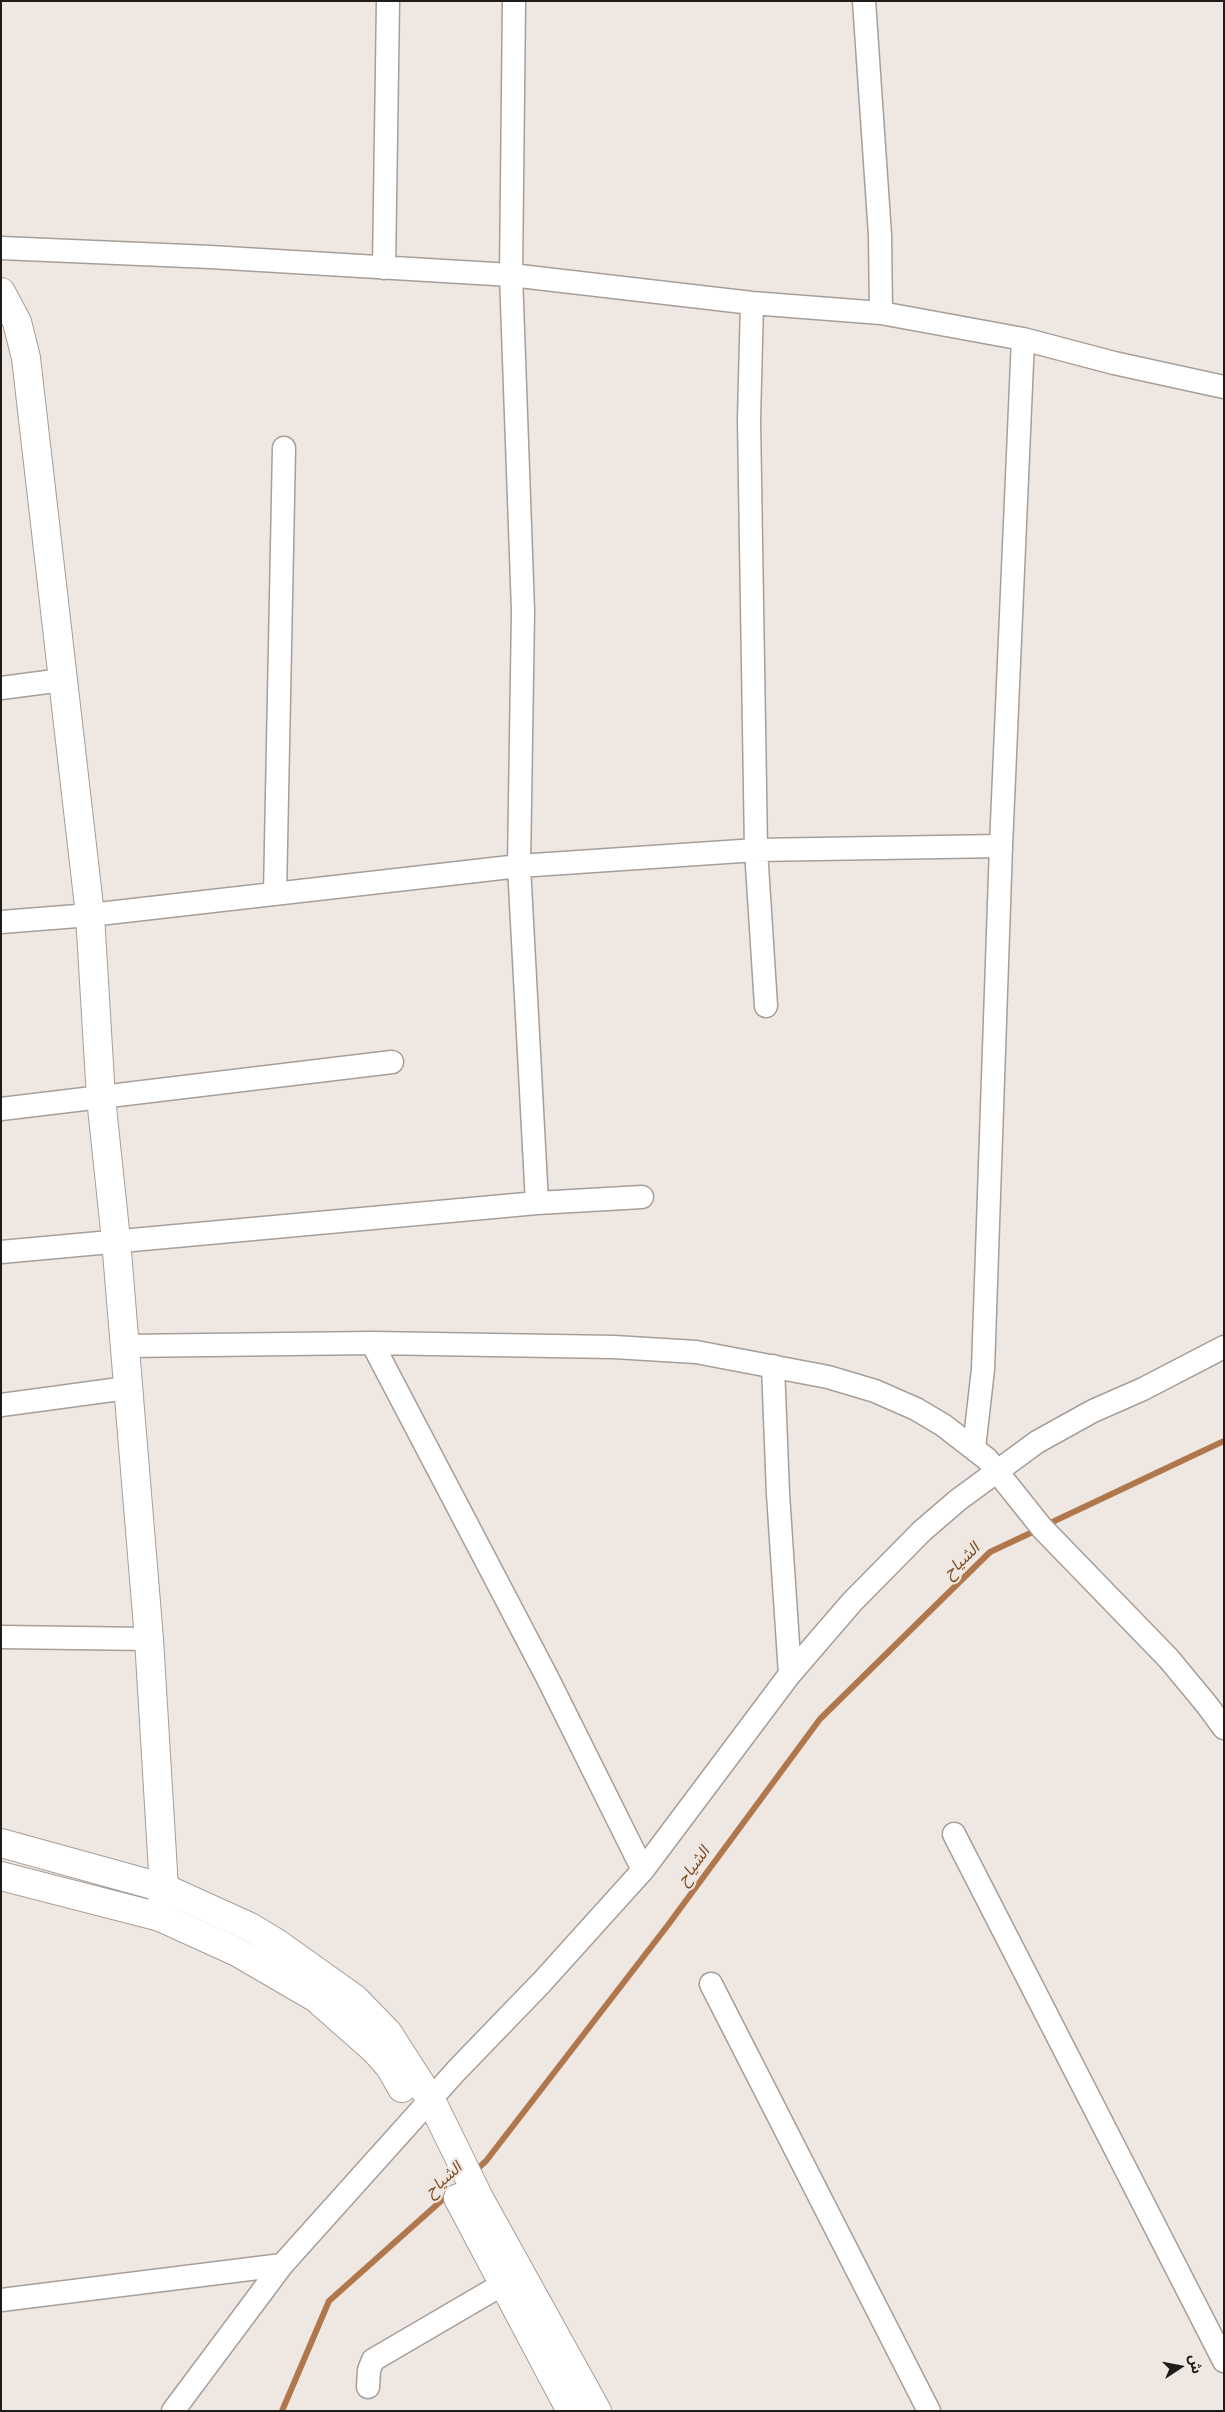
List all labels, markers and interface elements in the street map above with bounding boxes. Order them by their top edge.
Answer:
water label: الشياح [940,1539,984,1583]
water label: الشياح [674,1843,714,1889]
water label: الشياح [422,2159,466,2201]
north arrow [1155,2342,1205,2392]
text: ش [1185,2353,1205,2375]

